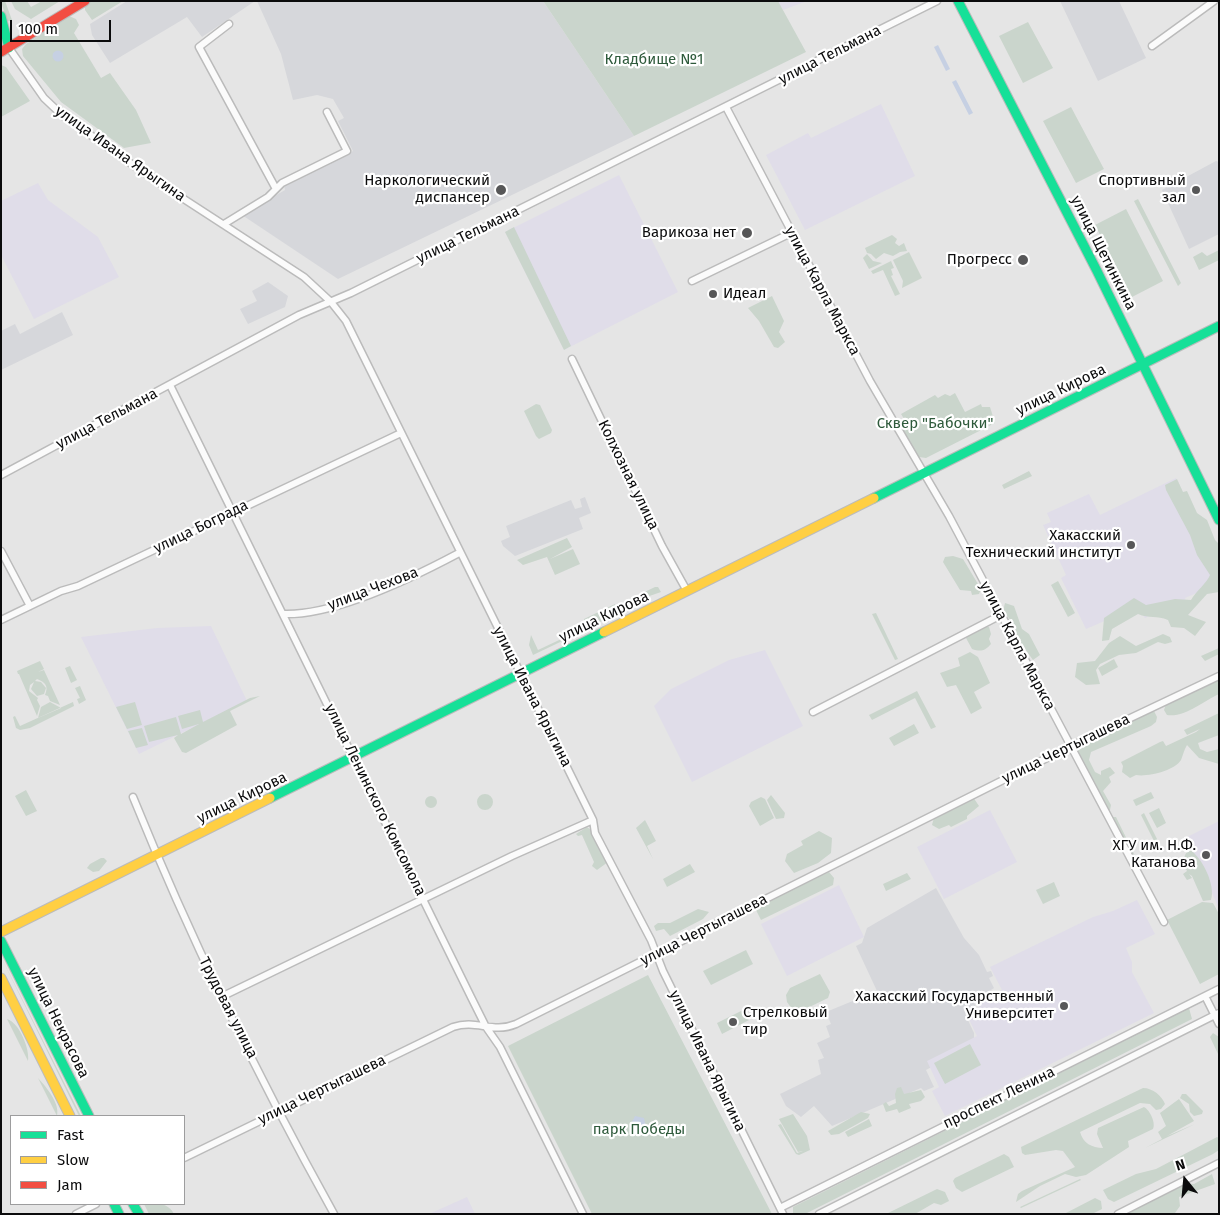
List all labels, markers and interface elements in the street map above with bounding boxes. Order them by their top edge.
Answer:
scale bar [12,10,114,42]
text: 100 m [18,20,58,38]
street label: улица Тельмана [776,21,884,89]
park label: Кладбище №1 [605,51,703,69]
street label: улица Ивана Ярыгина [51,102,189,206]
place label: Наркологический диспансер [364,172,490,207]
place label: Спортивный зал [1099,172,1186,207]
marker: Наркологический диспансер [494,183,508,197]
marker: Спортивный зал [1190,184,1202,196]
street label: улица Щетинкина [1066,193,1140,313]
street label: улица Тельмана [414,202,522,268]
street label: улица Карла Маркса [780,223,864,359]
place label: Варикоза нет [642,224,736,242]
marker: Варикоза нет [740,226,754,240]
place label: Прогресс [947,251,1012,269]
marker: Прогресс [1016,253,1030,267]
place label: Идеал [723,285,766,303]
marker: Идеал [707,288,719,300]
street label: улица Кирова [1013,360,1109,420]
street label: улица Тельмана [53,385,161,453]
park label: Сквер "Бабочки" [877,415,993,433]
street label: Колхозная улица [594,417,662,533]
street label: улица Бограда [151,496,251,558]
place label: Хакасский Технический институт [966,527,1121,562]
marker: Хакасский Технический институт [1125,539,1137,551]
street label: улица Чехова [325,564,421,614]
street label: улица Карла Маркса [975,578,1059,714]
street label: улица Кирова [556,587,652,647]
street label: улица Ивана Ярыгина [489,624,575,770]
street label: улица Ленинского Комсомола [321,701,429,899]
street label: улица Чертыгашева [999,710,1133,788]
street label: улица Кирова [194,768,290,828]
place label: ХГУ им. Н.Ф. Катанова [1112,837,1196,872]
marker: ХГУ им. Н.Ф. Катанова [1200,849,1212,861]
street label: улица Чертыгашева [638,890,770,970]
street label: Трудовая улица [195,954,261,1062]
street label: улица Некрасова [23,965,93,1081]
street label: улица Ивана Ярыгина [665,987,749,1135]
place label: Хакасский Государственный Университет [855,988,1054,1023]
marker: Хакасский Государственный Университет [1058,1000,1070,1012]
place label: Стрелковый тир [743,1004,828,1039]
marker: Стрелковый тир [727,1016,739,1028]
street label: улица Чертыгашева [255,1051,389,1129]
street label: проспект Ленина [940,1063,1058,1133]
legend [10,1115,185,1205]
park label: парк Победы [593,1121,685,1139]
text: Fast [57,1126,84,1144]
text: Slow [57,1151,89,1169]
north arrow [1160,1155,1210,1205]
text: N [1174,1156,1187,1175]
text: Jam [57,1176,83,1194]

